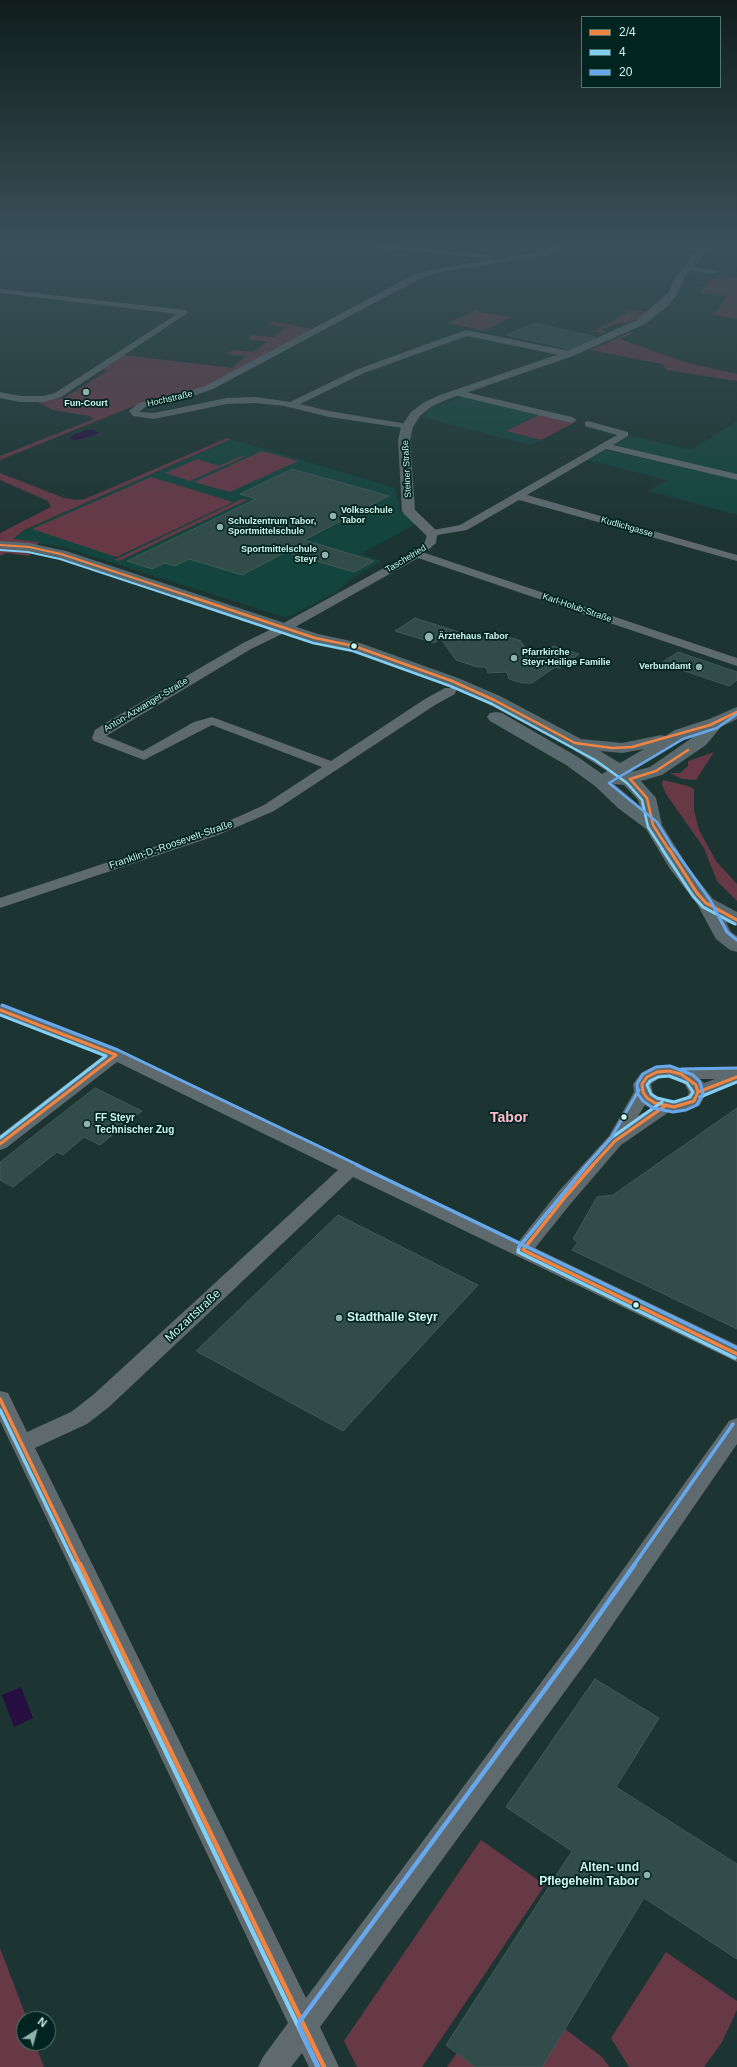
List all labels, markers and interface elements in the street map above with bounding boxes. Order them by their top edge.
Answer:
legend [581,16,721,88]
text: 2/4 [619,25,636,39]
text: 4 [619,45,626,59]
text: 20 [619,65,632,79]
marker: Fun-Court [81,387,91,397]
street label: Hochstraße [146,389,194,409]
place label: Fun-Court [64,399,108,409]
street label: Steiner Straße [400,440,414,498]
place label: Volksschule Tabor [341,506,393,527]
marker: Volksschule Tabor [328,511,338,521]
street label: Kudlichgasse [600,514,654,540]
place label: Schulzentrum Tabor, Sportmittelschule [228,517,316,538]
marker: Schulzentrum Tabor, Sportmittelschule [215,522,225,532]
street label: Taschelried [384,543,428,575]
place label: Sportmittelschule Steyr [241,545,317,566]
marker: Sportmittelschule Steyr [320,550,330,560]
street label: Karl-Holub-Straße [541,591,613,625]
marker: Ärztehaus Tabor [423,631,435,643]
place label: Ärztehaus Tabor [438,632,508,642]
unlabelled marker [349,641,359,651]
place label: Pfarrkirche Steyr-Heilige Familie [522,648,611,669]
marker: Pfarrkirche Steyr-Heilige Familie [509,653,519,663]
place label: Verbundamt [639,662,691,672]
marker: Verbundamt [694,662,704,672]
street label: Anton-Azwanger-Straße [102,676,190,734]
street label: Franklin-D.-Roosevelt-Straße [108,818,234,872]
district label: Tabor [490,1110,528,1126]
place label: FF Steyr Technischer Zug [95,1112,174,1136]
unlabelled marker [619,1112,629,1122]
marker: FF Steyr Technischer Zug [82,1119,92,1129]
street label: Mozartstraße [162,1287,224,1345]
unlabelled marker [631,1300,641,1310]
place label: Stadthalle Steyr [347,1311,438,1325]
marker: Stadthalle Steyr [334,1313,344,1323]
place label: Alten- und Pflegeheim Tabor [539,1861,639,1889]
marker: Alten- und Pflegeheim Tabor [642,1870,652,1880]
north arrow [16,2011,56,2051]
text: N [36,2015,49,2029]

